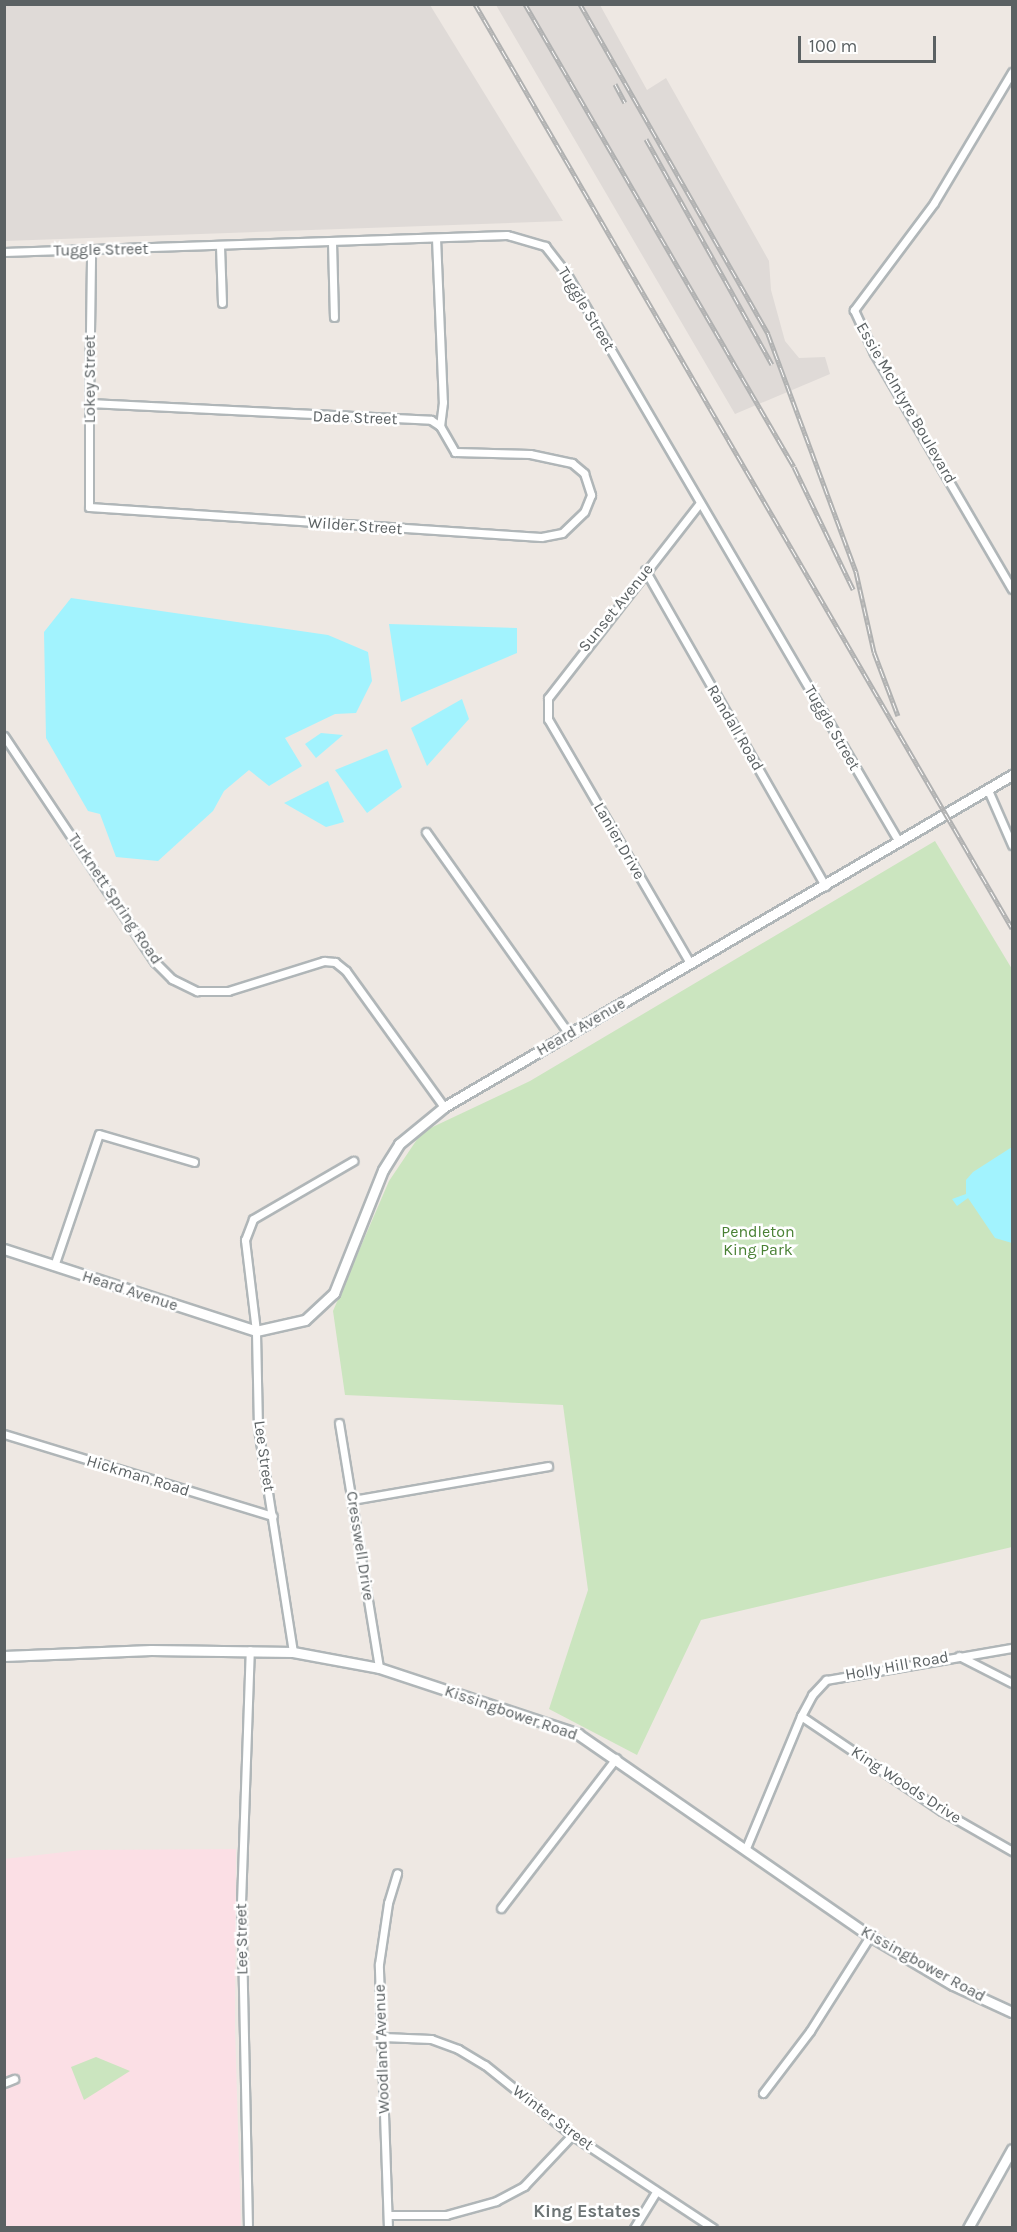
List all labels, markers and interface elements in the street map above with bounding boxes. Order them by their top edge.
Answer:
scale bar [801,24,939,62]
text: 100 m [809,35,857,57]
street label: Tuggle Street [53,240,149,260]
street label: Tuggle Street [553,263,619,355]
street label: Essie McIntyre Boulevard [852,319,960,487]
street label: Lokey Street [80,335,100,423]
street label: Dade Street [312,407,398,429]
street label: Wilder Street [307,513,403,539]
street label: Sunset Avenue [575,560,657,656]
street label: Randall Road [703,682,767,774]
street label: Tuggle Street [800,682,864,774]
street label: Lanier Drive [589,799,649,883]
street label: Turknett Spring Road [64,830,166,968]
street label: Heard Avenue [533,994,629,1060]
park label: Pendleton King Park [721,1222,795,1260]
street label: Heard Avenue [80,1267,180,1315]
street label: Lee Street [250,1419,278,1493]
street label: Hickman Road [84,1451,192,1501]
street label: Cresswell Drive [342,1490,378,1602]
street label: Holly Hill Road [844,1647,950,1685]
street label: Kissingbower Road [442,1681,580,1745]
street label: King Woods Drive [847,1742,965,1828]
street label: Lee Street [232,1903,252,1975]
street label: Kissingbower Road [857,1922,989,2006]
street label: Woodland Avenue [370,1984,394,2114]
street label: Winter Street [509,2081,597,2155]
district label: King Estates [533,2200,641,2222]

